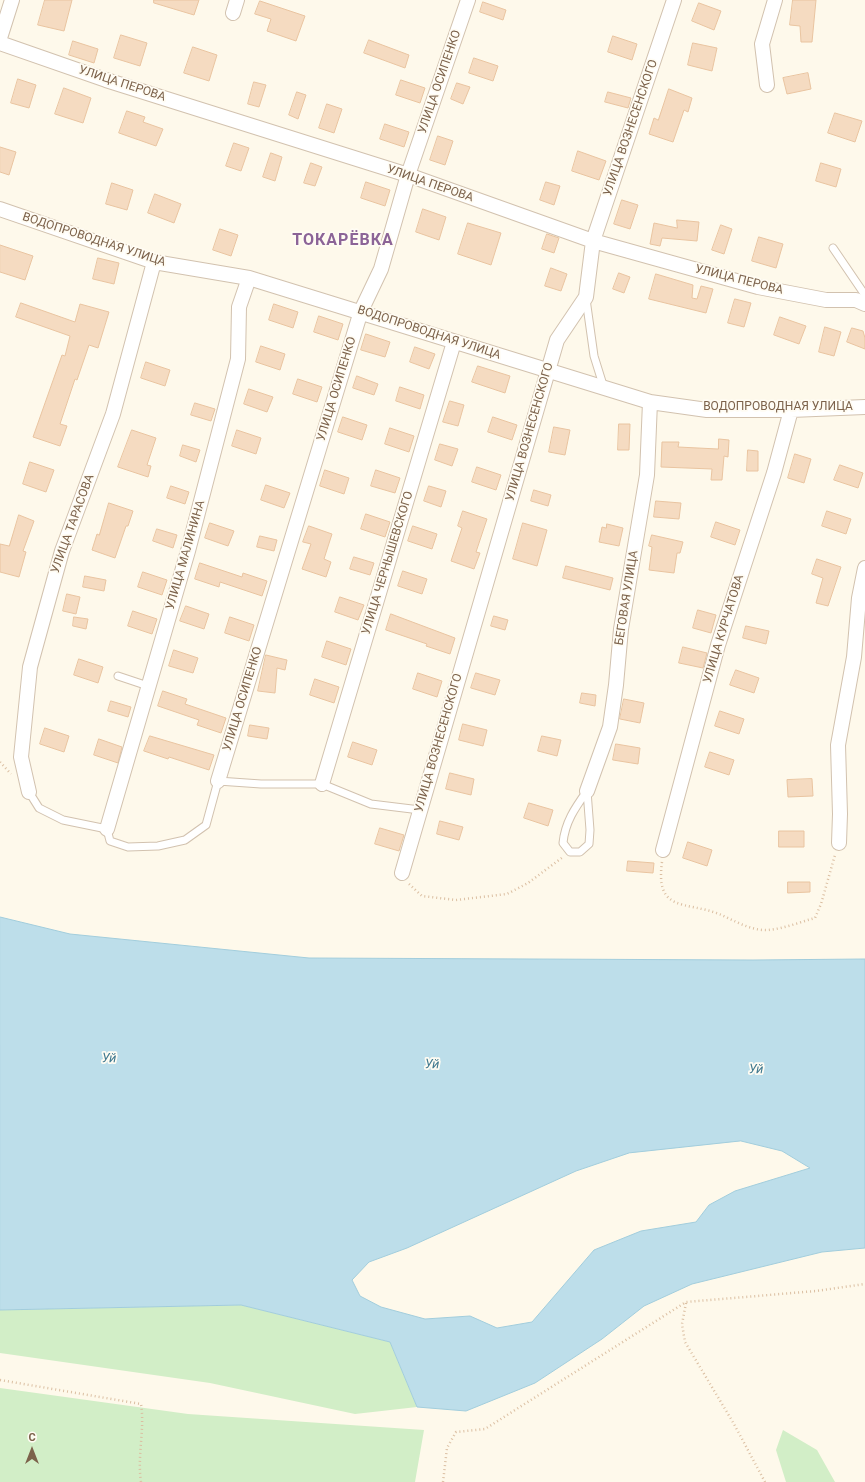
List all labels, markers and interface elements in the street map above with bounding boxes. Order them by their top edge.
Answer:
street label: УЛИЦА ОСИПЕНКО [416,28,464,136]
street label: УЛИЦА ВОЗНЕСЕНСКОГО [601,58,661,198]
street label: УЛИЦА ПЕРОВА [77,63,167,105]
street label: УЛИЦА ПЕРОВА [385,162,475,206]
street label: ВОДОПРОВОДНАЯ УЛИЦА [21,210,167,270]
district label: ТОКАРЁВКА [292,231,394,251]
street label: УЛИЦА ПЕРОВА [693,262,785,298]
street label: ВОДОПРОВОДНАЯ УЛИЦА [356,303,502,363]
street label: УЛИЦА ОСИПЕНКО [314,335,360,443]
street label: УЛИЦА ВОЗНЕСЕНСКОГО [503,361,557,503]
street label: ВОДОПРОВОДНАЯ УЛИЦА [703,400,853,414]
street label: УЛИЦА ТАРАСОВА [48,472,98,576]
street label: УЛИЦА ЧЕРНЫШЕВСКОГО [359,490,417,636]
street label: УЛИЦА МАЛИНИНА [163,499,209,611]
street label: БЕГОВАЯ УЛИЦА [612,550,642,646]
street label: УЛИЦА КУРЧАТОВА [701,573,747,685]
street label: УЛИЦА ОСИПЕНКО [220,645,266,753]
street label: УЛИЦА ВОЗНЕСЕНСКОГО [412,672,466,814]
water label: Уй [102,1051,116,1067]
water label: Уй [425,1057,439,1073]
water label: Уй [749,1062,763,1078]
north arrow [12,1430,52,1470]
text: С [28,1431,36,1444]

